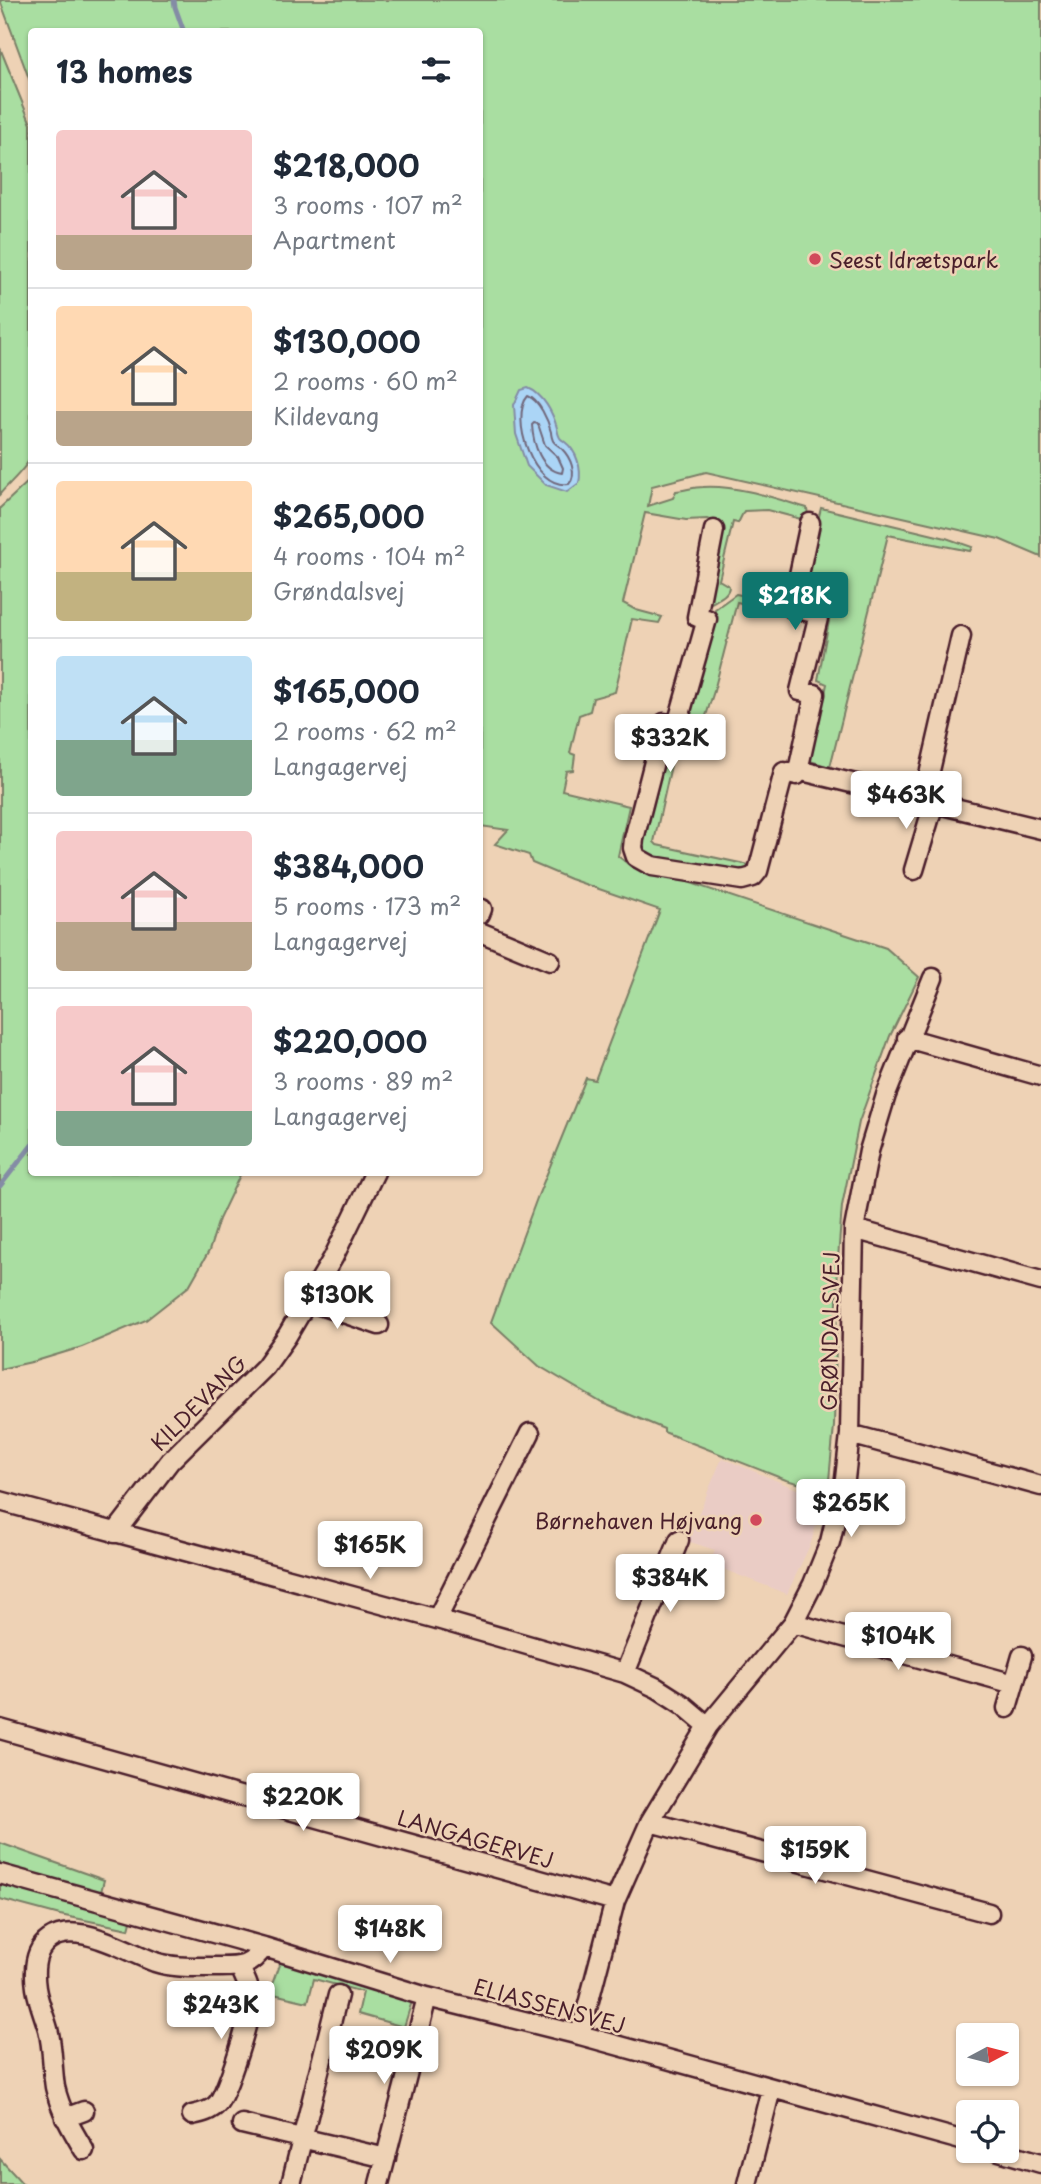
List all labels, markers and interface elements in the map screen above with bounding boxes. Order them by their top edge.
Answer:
text: 13 homes [56,48,193,93]
icon: filters [417,51,455,89]
text: $218,000 [273,142,420,187]
icon: home [112,158,196,242]
text: 3 rooms · 107 m² [273,187,463,222]
text: Apartment [273,222,396,257]
place label: Seest Idrætspark [829,243,998,275]
marker: Seest Idrætspark [807,251,823,267]
text: $130,000 [273,318,421,363]
icon: home [112,334,196,418]
text: 2 rooms · 60 m² [273,363,458,398]
text: Kildevang [273,398,379,433]
text: $265,000 [273,493,425,538]
icon: home [112,509,196,593]
text: 4 rooms · 104 m² [273,538,466,573]
pin: $218K [746,572,844,632]
text: Grøndalsvej [273,573,405,608]
text: $218K [758,577,832,612]
text: $165,000 [273,668,420,713]
icon: home [112,684,196,768]
text: 2 rooms · 62 m² [273,713,457,748]
pin: $332K [621,714,719,774]
text: $332K [631,719,709,754]
text: Langagervej [273,748,407,783]
pin: $463K [857,772,955,831]
text: $463K [867,776,945,811]
text: $384,000 [273,843,424,888]
icon: home [112,859,196,943]
text: 5 rooms · 173 m² [273,888,461,923]
text: Langagervej [273,923,407,958]
text: $220,000 [273,1018,427,1063]
icon: home [112,1034,196,1118]
text: 3 rooms · 89 m² [273,1063,453,1098]
text: Langagervej [273,1098,407,1133]
street label: GRØNDALSVEJ [812,1251,846,1411]
pin: $130K [288,1272,386,1331]
text: $130K [300,1276,374,1311]
street label: KILDEVANG [143,1347,253,1457]
pin: $265K [802,1480,900,1539]
text: $265K [812,1484,890,1519]
place label: Børnehaven Højvang [535,1504,742,1536]
marker: Børnehaven Højvang [748,1512,764,1528]
pin: $165K [321,1522,419,1581]
text: $165K [334,1526,406,1561]
pin: $384K [621,1554,719,1614]
text: $384K [632,1559,708,1594]
pin: $104K [849,1612,947,1672]
text: $104K [861,1617,935,1652]
pin: $220K [254,1773,352,1833]
text: $220K [263,1778,343,1813]
street label: LANGAGERVEJ [394,1800,558,1876]
pin: $159K [766,1826,864,1886]
text: $159K [780,1831,850,1866]
pin: $148K [341,1906,439,1965]
text: $148K [354,1910,426,1945]
street label: ELIASSENSVEJ [471,1969,629,2041]
pin: $243K [172,1982,270,2041]
text: $243K [183,1986,259,2021]
north arrow [956,2023,1018,2086]
map controls [956,2023,1019,2163]
pin: $209K [335,2026,433,2086]
text: $209K [345,2031,423,2066]
button: locate [956,2100,1019,2163]

